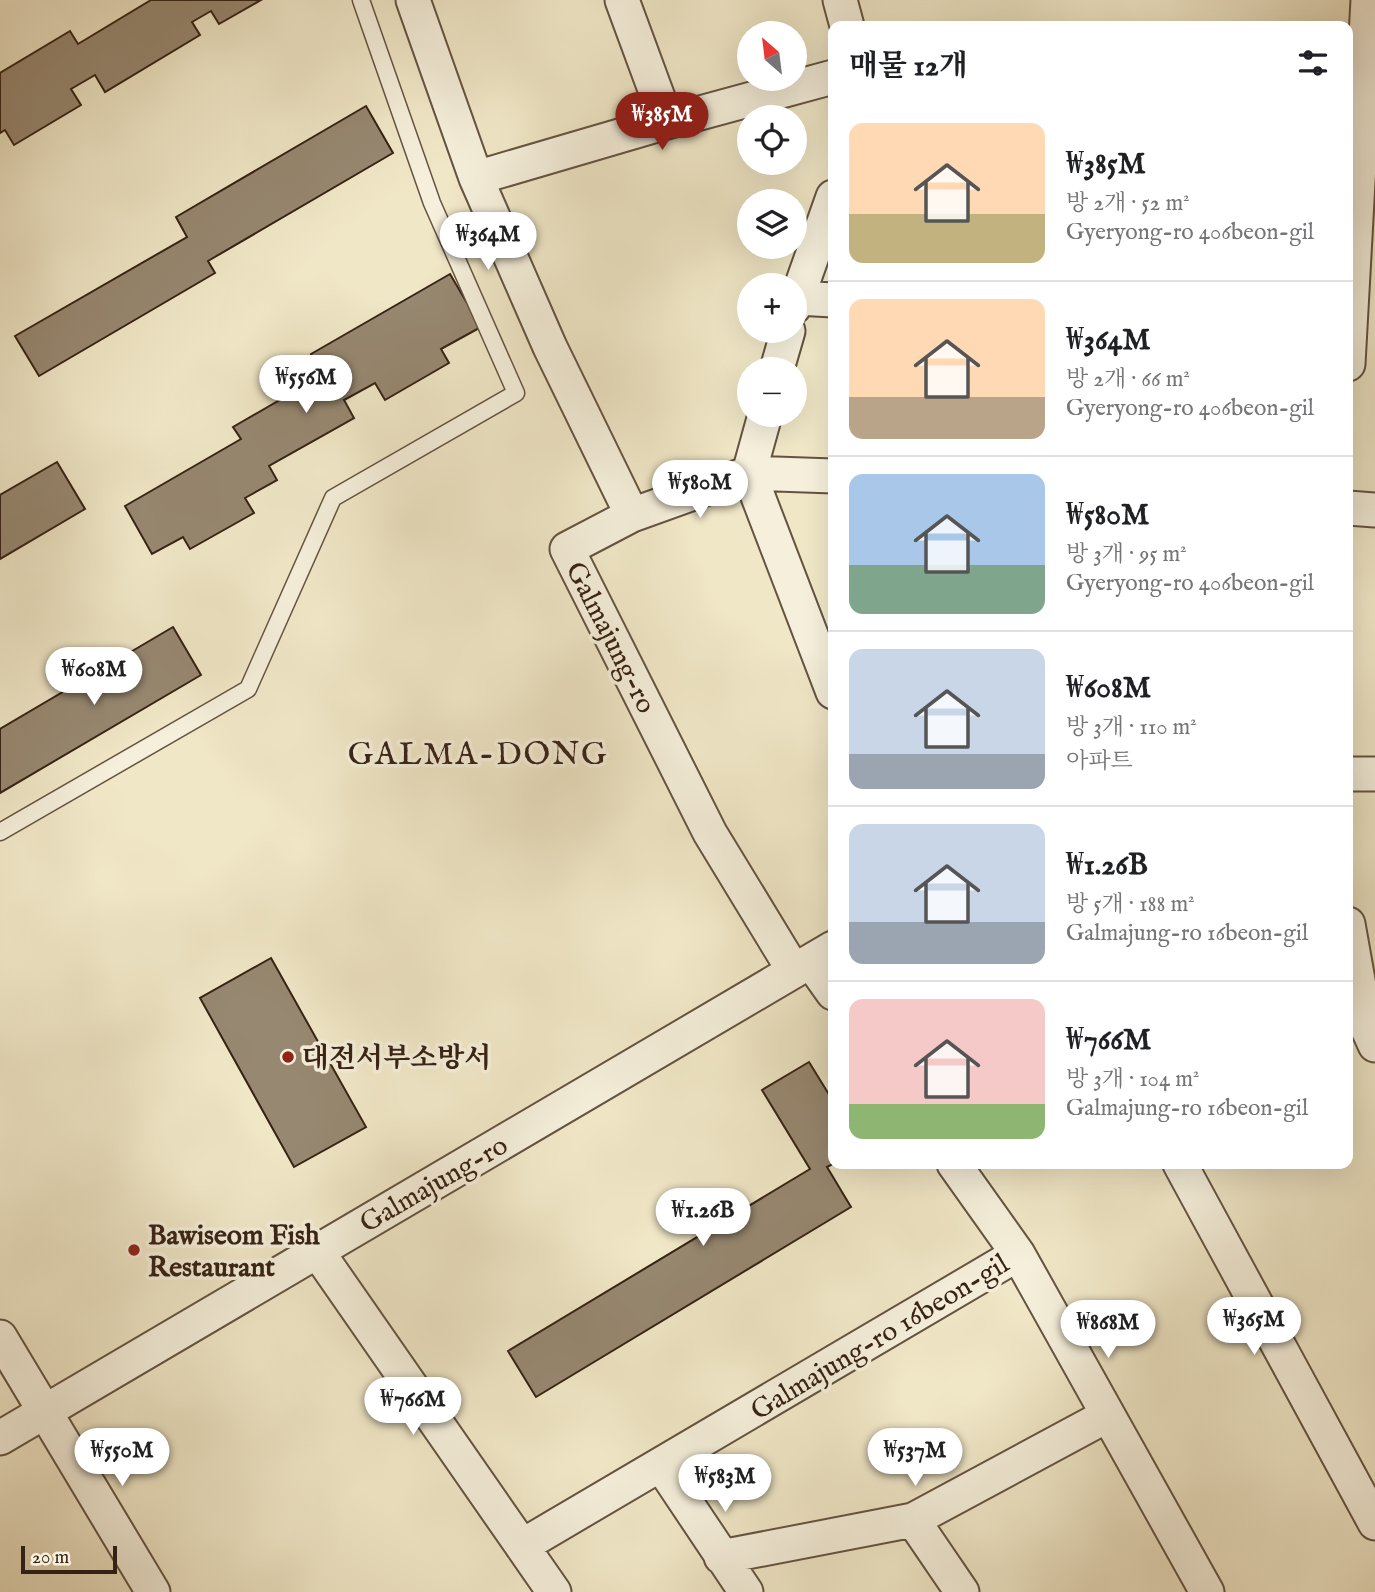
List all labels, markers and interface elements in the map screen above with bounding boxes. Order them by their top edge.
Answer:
north arrow [737,21,807,91]
map controls [737,21,807,427]
icon: filters [1294,44,1332,82]
text: 매물 12개 [849,48,968,86]
pin: ₩385M [613,92,711,152]
text: ₩385M [631,100,693,129]
button: locate [737,105,807,175]
text: ₩385M [1066,146,1146,184]
icon: home [905,151,989,235]
button: layers [737,189,807,259]
text: 방 2개 · 52 m² [1066,189,1190,218]
pin: ₩364M [439,212,537,272]
text: Gyeryong-ro 406beon-gil [1066,218,1314,247]
text: ₩364M [456,220,520,249]
button: + [737,273,807,343]
text: ₩364M [1066,322,1150,360]
icon: home [905,327,989,411]
pin: ₩556M [257,356,355,415]
button: − [737,357,807,427]
text: ₩556M [275,363,337,392]
text: 방 2개 · 66 m² [1066,365,1190,394]
text: Gyeryong-ro 406beon-gil [1066,394,1314,423]
pin: ₩580M [651,461,749,520]
text: ₩580M [668,468,732,497]
text: ₩580M [1066,497,1149,535]
icon: home [905,502,989,586]
text: 방 3개 · 95 m² [1066,540,1187,569]
street label: Galmajung-ro [557,557,663,720]
text: Gyeryong-ro 406beon-gil [1066,569,1314,598]
pin: ₩608M [45,648,143,707]
text: ₩608M [61,655,127,684]
text: ₩608M [1066,670,1151,708]
icon: home [905,677,989,761]
text: 방 3개 · 110 m² [1066,713,1197,742]
district label: GALMA-DONG [348,735,608,776]
text: 아파트 [1066,747,1133,776]
text: ₩1.26B [1066,847,1148,885]
icon: home [905,852,989,936]
text: 방 5개 · 188 m² [1066,890,1195,919]
text: Galmajung-ro 16beon-gil [1066,919,1308,948]
text: ₩766M [1066,1022,1151,1060]
icon: home [905,1027,989,1111]
place label: 대전서부소방서 [302,1042,491,1077]
marker: 대전서부소방서 [280,1049,296,1065]
text: 방 3개 · 104 m² [1066,1065,1199,1094]
text: Galmajung-ro 16beon-gil [1066,1094,1308,1123]
street label: Galmajung-ro [354,1129,515,1242]
pin: ₩1.26B [646,1188,760,1248]
text: ₩1.26B [672,1196,734,1225]
place label: Bawiseom Fish Restaurant [148,1219,321,1286]
marker: Bawiseom Fish Restaurant [126,1242,142,1258]
street label: Galmajung-ro 16beon-gil [745,1247,1016,1429]
pin: ₩365M [1205,1298,1303,1357]
pin: ₩868M [1059,1300,1157,1360]
text: ₩365M [1223,1305,1285,1334]
text: ₩868M [1077,1308,1139,1337]
pin: ₩766M [364,1378,462,1437]
text: ₩766M [380,1385,446,1414]
pin: ₩550M [73,1428,171,1488]
pin: ₩537M [866,1428,964,1488]
text: ₩550M [90,1436,154,1465]
text: ₩537M [884,1436,946,1465]
pin: ₩583M [676,1454,774,1514]
text: ₩583M [694,1462,756,1491]
scale bar [21,1543,117,1575]
text: 20 m [32,1546,69,1570]

